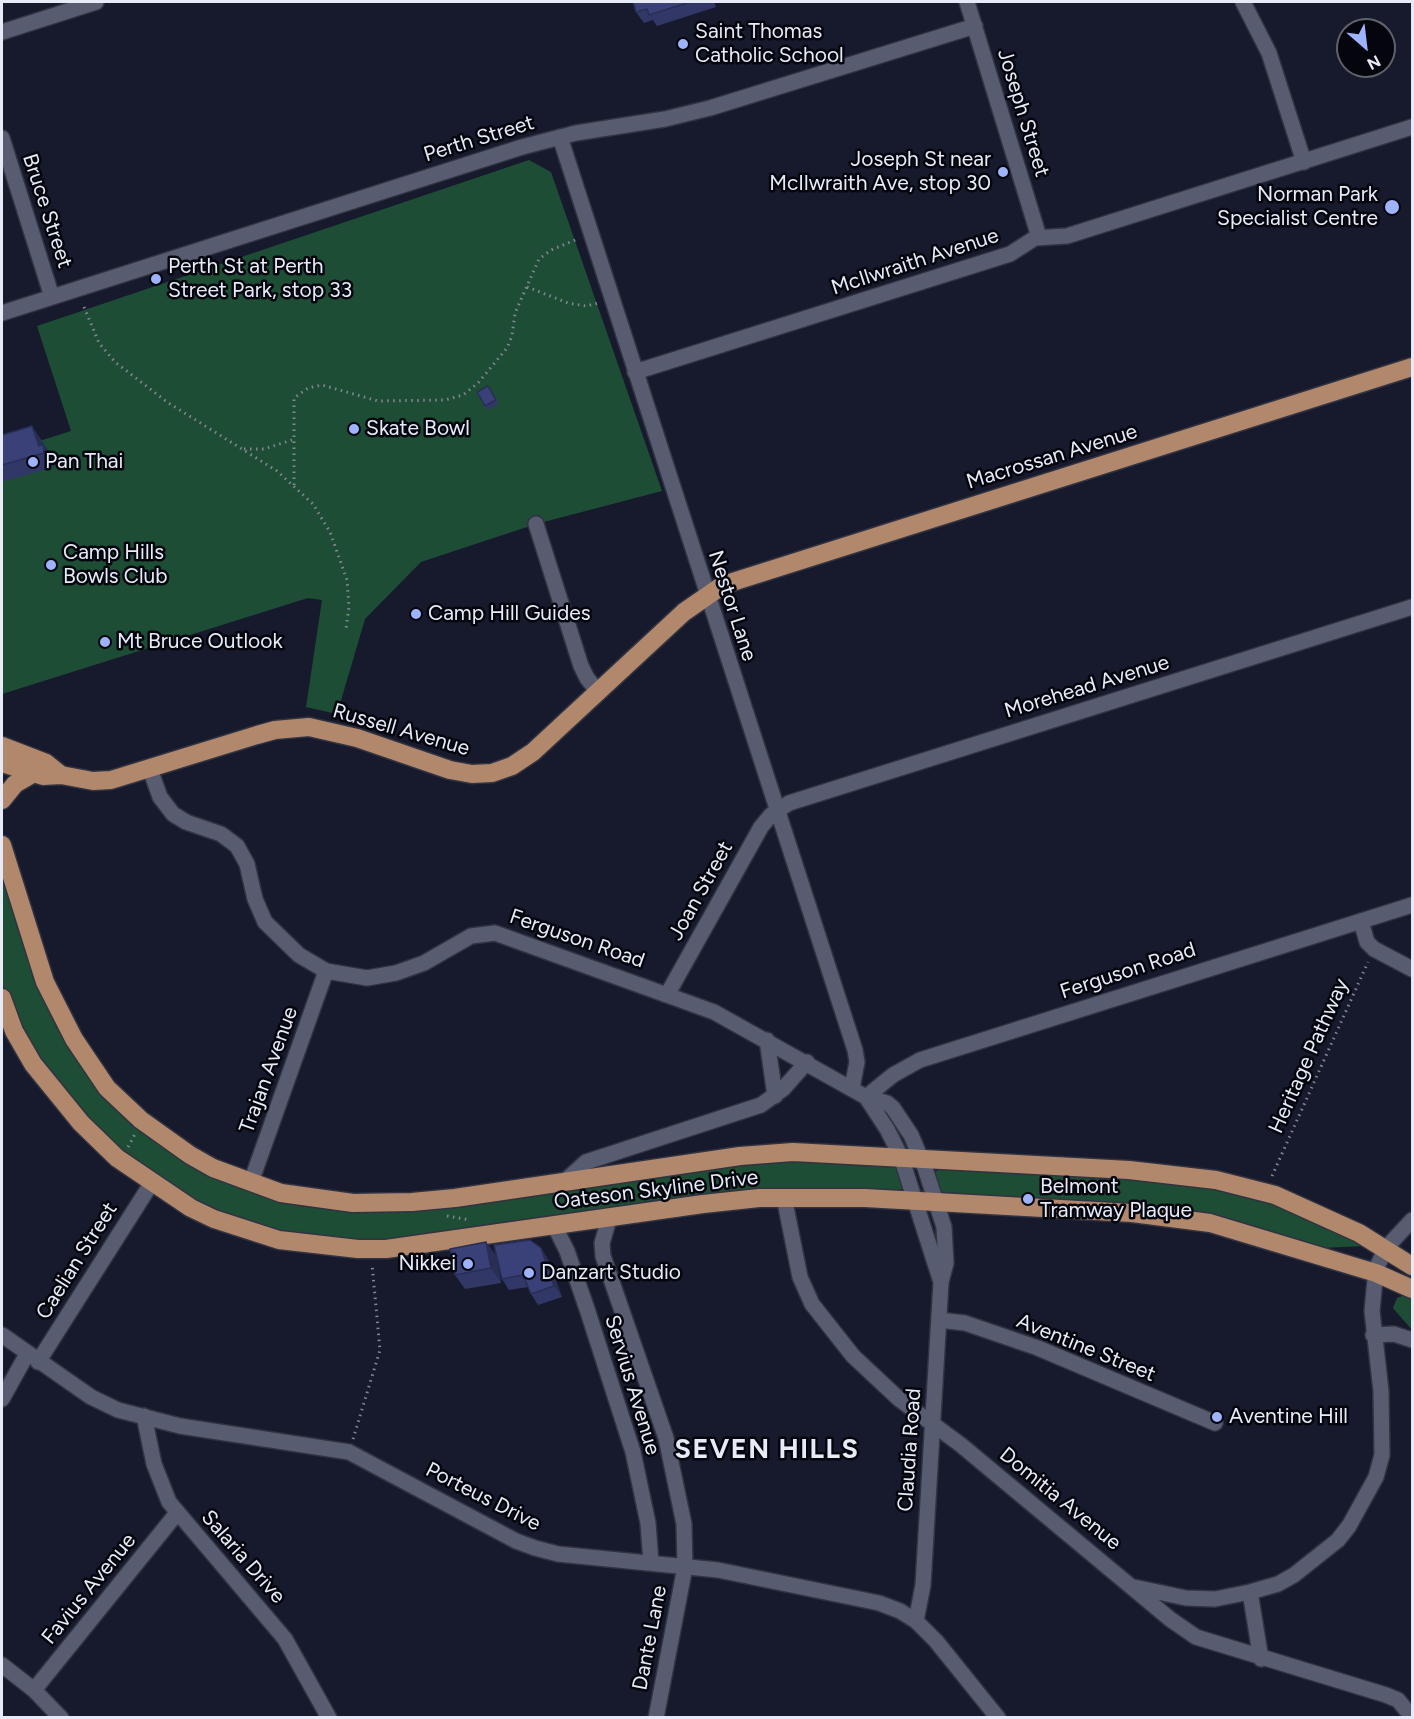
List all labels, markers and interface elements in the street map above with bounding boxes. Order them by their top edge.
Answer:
north arrow [1336,18,1396,78]
place label: Saint Thomas Catholic School [695,19,844,69]
marker: Saint Thomas Catholic School [676,37,690,51]
street label: Joseph Street [992,46,1054,180]
text: N [1364,51,1384,74]
street label: Perth Street [421,110,537,168]
place label: Joseph St near McIlwraith Ave, stop 30 [769,147,991,197]
street label: Bruce Street [17,151,77,271]
marker: Joseph St near McIlwraith Ave, stop 30 [996,165,1010,179]
place label: Norman Park Specialist Centre [1217,182,1378,232]
marker: Norman Park Specialist Centre [1383,198,1401,216]
street label: McIlwraith Avenue [828,223,1002,301]
place label: Perth St at Perth Street Park, stop 33 [168,254,352,304]
marker: Perth St at Perth Street Park, stop 33 [149,272,163,286]
place label: Skate Bowl [366,416,470,442]
street label: Macrossan Avenue [964,419,1140,495]
marker: Skate Bowl [347,422,361,436]
place label: Pan Thai [45,449,123,475]
marker: Pan Thai [26,455,40,469]
place label: Camp Hills Bowls Club [63,540,168,590]
street label: Nestor Lane [702,548,762,664]
marker: Camp Hills Bowls Club [44,558,58,572]
place label: Camp Hill Guides [428,601,590,627]
marker: Camp Hill Guides [409,607,423,621]
place label: Mt Bruce Outlook [117,629,283,655]
marker: Mt Bruce Outlook [98,635,112,649]
street label: Morehead Avenue [1002,650,1172,724]
street label: Russell Avenue [330,698,472,762]
street label: Joan Street [663,837,739,945]
street label: Ferguson Road [506,904,648,974]
street label: Ferguson Road [1057,937,1199,1005]
street label: Heritage Pathway [1264,975,1354,1137]
street label: Trajan Avenue [234,1003,304,1137]
street label: Oateson Skyline Drive [552,1165,760,1215]
place label: Belmont Tramway Plaque [1040,1174,1192,1224]
marker: Belmont Tramway Plaque [1021,1192,1035,1206]
street label: Caelian Street [31,1198,123,1324]
place label: Nikkei [398,1251,456,1277]
marker: Nikkei [461,1257,475,1271]
place label: Danzart Studio [541,1260,681,1286]
marker: Danzart Studio [522,1266,536,1280]
street label: Aventine Street [1013,1309,1159,1387]
street label: Servius Avenue [599,1312,665,1458]
street label: Claudia Road [893,1387,927,1513]
place label: Aventine Hill [1229,1404,1348,1430]
marker: Aventine Hill [1210,1410,1224,1424]
district label: SEVEN HILLS [675,1434,859,1466]
street label: Domitia Avenue [994,1442,1126,1556]
street label: Porteus Drive [421,1457,545,1537]
street label: Salaria Drive [196,1505,290,1609]
street label: Favius Avenue [37,1528,141,1650]
street label: Dante Lane [627,1583,673,1693]

